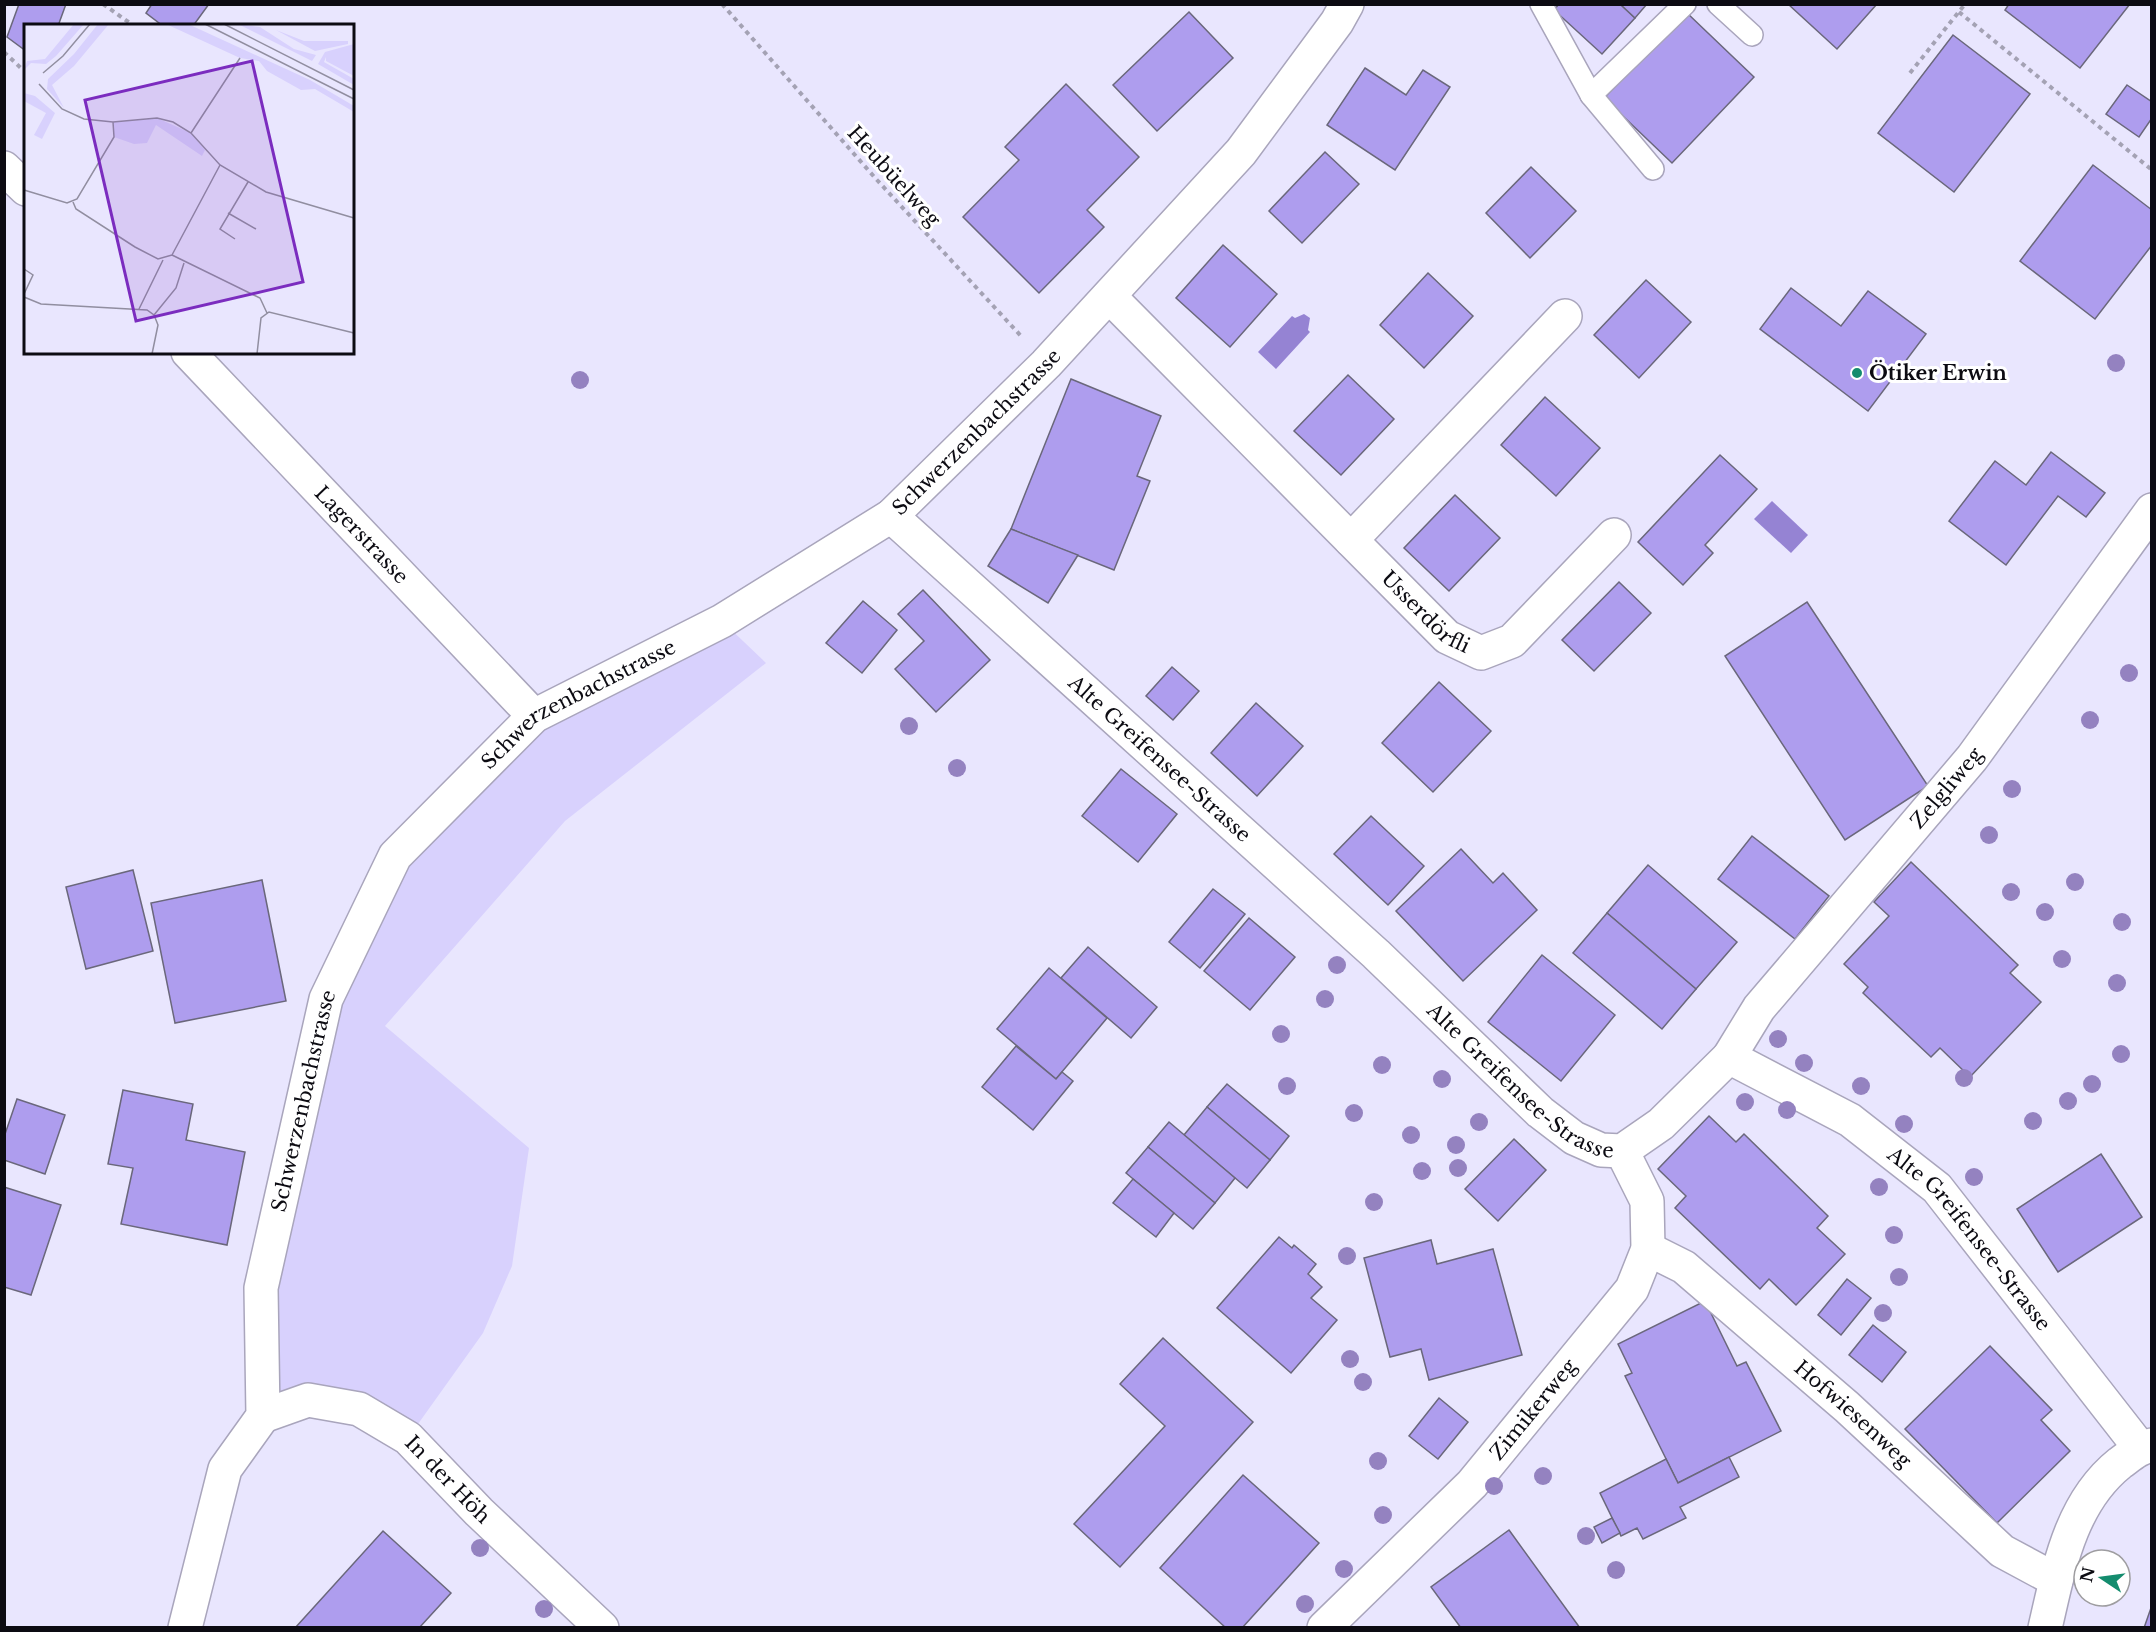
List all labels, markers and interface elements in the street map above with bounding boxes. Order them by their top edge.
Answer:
inset map [24,24,354,354]
street label: Heubüelweg [842,121,946,232]
street label: Schwerzenbachstrasse [887,344,1066,520]
place label: Ötiker Erwin [1869,360,2007,385]
marker: Ötiker Erwin [1850,366,1864,380]
street label: Lagerstrasse [310,481,414,588]
street label: Usserdörfli [1376,566,1474,658]
street label: Schwerzenbachstrasse [476,635,679,774]
street label: Alte Greifensee-Strasse [1063,670,1256,847]
street label: Zelgliweg [1905,742,1988,833]
street label: Schwerzenbachstrasse [267,986,341,1214]
street label: Alte Greifensee-Strasse [1422,997,1614,1163]
street label: Alte Greifensee-Strasse [1882,1141,2056,1335]
street label: Zimikerweg [1485,1353,1582,1465]
street label: Hofwiesenweg [1789,1355,1917,1473]
street label: In der Höh [400,1431,496,1529]
north arrow [2072,1548,2132,1608]
text: N [2076,1565,2099,1584]

